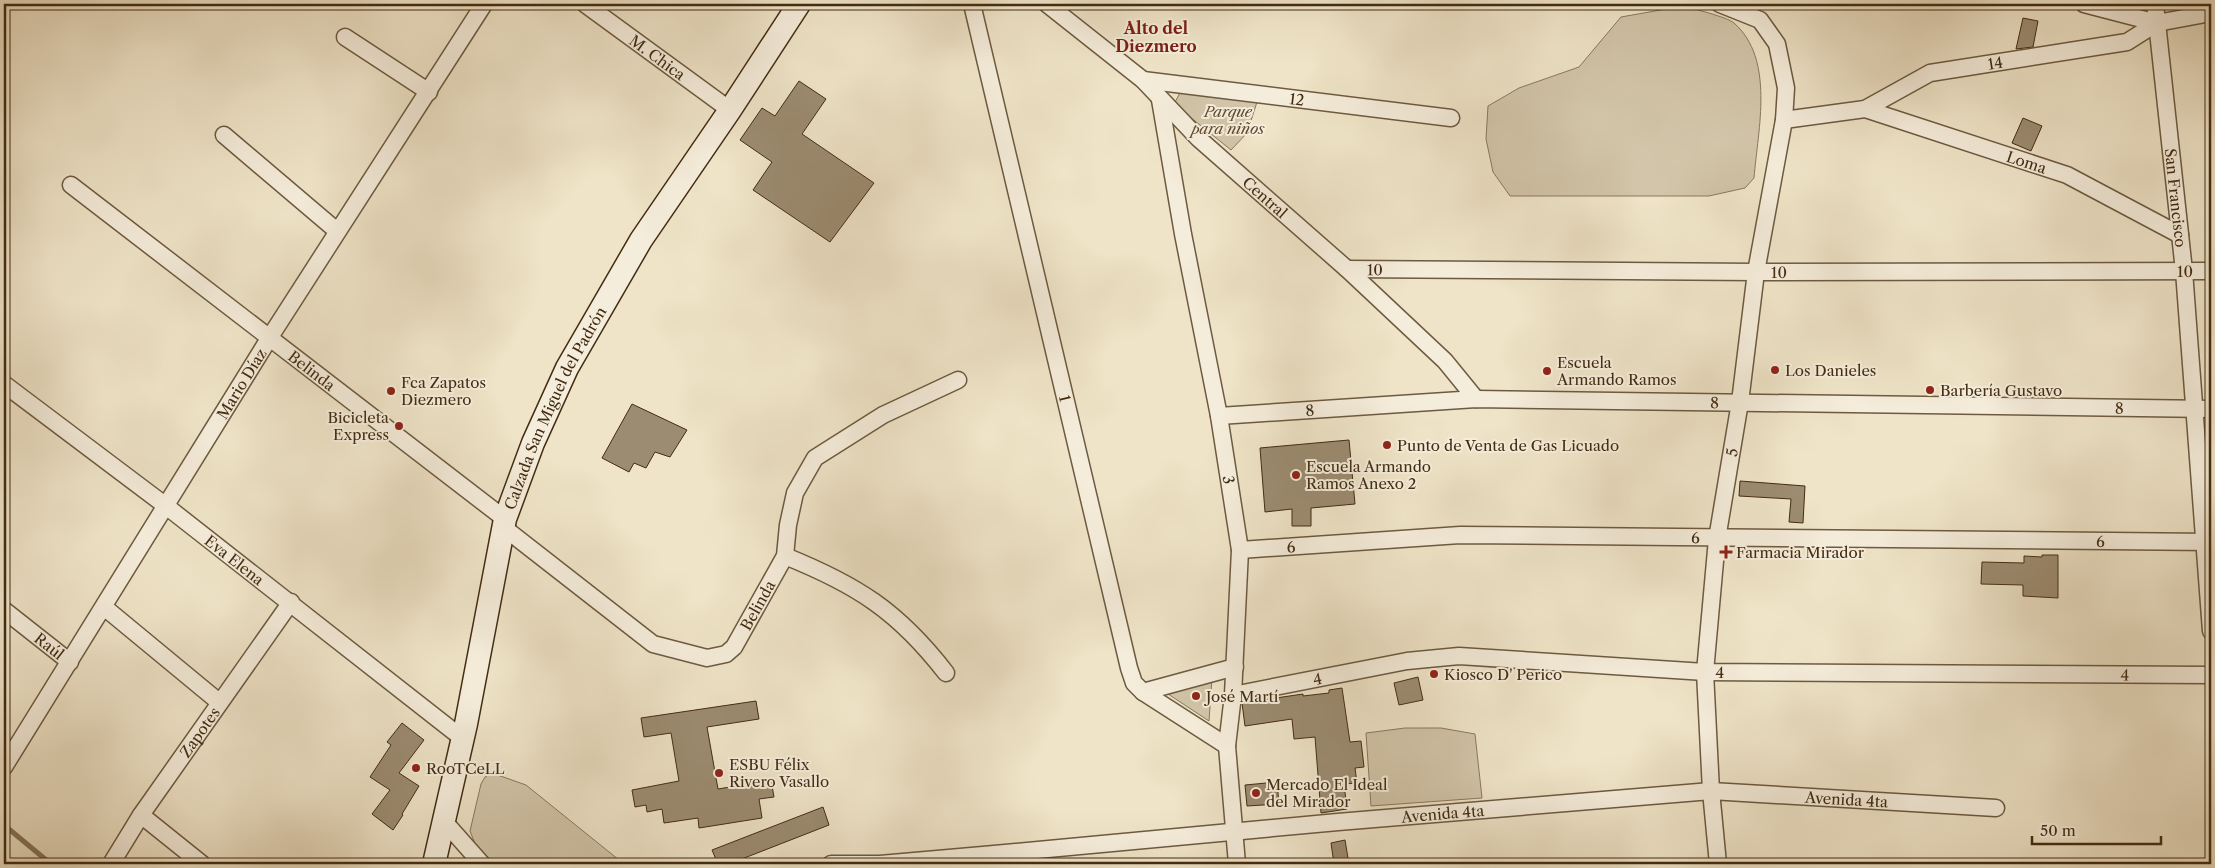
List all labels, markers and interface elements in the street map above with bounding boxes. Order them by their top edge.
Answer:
district label: Alto del Diezmero [1115,18,1197,56]
street label: M. Chica [626,30,689,84]
street label: 14 [1986,52,2004,73]
street label: 12 [1288,89,1305,109]
park label: Parque para niños [1188,102,1265,138]
street label: Loma [2004,146,2049,177]
street label: San Francisco [2161,147,2191,248]
street label: Central [1239,172,1292,222]
street label: 10 [1367,260,1383,279]
street label: 10 [1771,262,1787,281]
street label: 10 [2177,262,2193,281]
street label: Calzada San Miguel del Padrón [500,303,610,512]
street label: Mario Díaz [212,344,270,422]
street label: Belinda [285,346,339,395]
place label: Escuela Armando Ramos [1556,353,1677,389]
place label: Los Danieles [1785,361,1876,380]
marker: Los Danieles [1769,364,1781,376]
marker: Escuela Armando Ramos [1541,365,1553,377]
place label: Fca Zapatos Diezmero [401,373,486,409]
place label: Barbería Gustavo [1940,381,2062,400]
marker: Barbería Gustavo [1924,384,1936,396]
marker: Fca Zapatos Diezmero [385,385,397,397]
street label: 1 [1055,393,1075,404]
street label: 8 [1710,393,1719,412]
street label: 8 [2115,398,2124,417]
street label: 8 [1305,400,1315,420]
place label: Bicicleta Express [328,408,389,444]
marker: Bicicleta Express [393,420,405,432]
place label: Punto de Venta de Gas Licuado [1397,436,1619,455]
marker: Punto de Venta de Gas Licuado [1381,439,1393,451]
street label: 5 [1722,447,1742,458]
place label: Escuela Armando Ramos Anexo 2 [1306,457,1431,493]
marker: Escuela Armando Ramos Anexo 2 [1290,469,1302,481]
street label: 3 [1219,474,1239,485]
street label: 6 [1691,528,1700,547]
street label: Eva Elena [201,531,268,589]
street label: 6 [2096,531,2105,551]
street label: 6 [1286,537,1296,556]
place label: Farmacia Mirador [1736,543,1865,562]
marker: Farmacia Mirador [1720,546,1732,558]
street label: Belinda [736,577,779,634]
street label: Raúl [31,628,69,664]
street label: 4 [1716,663,1724,682]
place label: Kiosco D' Perico [1444,665,1562,684]
street label: 4 [2121,665,2129,684]
street label: 4 [1311,668,1323,689]
marker: Kiosco D' Perico [1428,668,1440,680]
place label: José Martí [1204,687,1279,706]
marker: José Martí [1190,690,1202,702]
street label: Zapotes [175,703,224,761]
place label: ESBU Félix Rivero Vasallo [729,755,829,791]
place label: RooTCeLL [426,759,505,778]
marker: RooTCeLL [410,762,422,774]
marker: ESBU Félix Rivero Vasallo [713,767,725,779]
place label: Mercado El Ideal del Mirador [1266,775,1388,811]
marker: Mercado El Ideal del Mirador [1250,787,1262,799]
street label: Avenida 4ta [1804,787,1889,811]
street label: Avenida 4ta [1400,800,1485,826]
scale bar [2032,813,2161,845]
text: 50 m [2040,821,2076,840]

